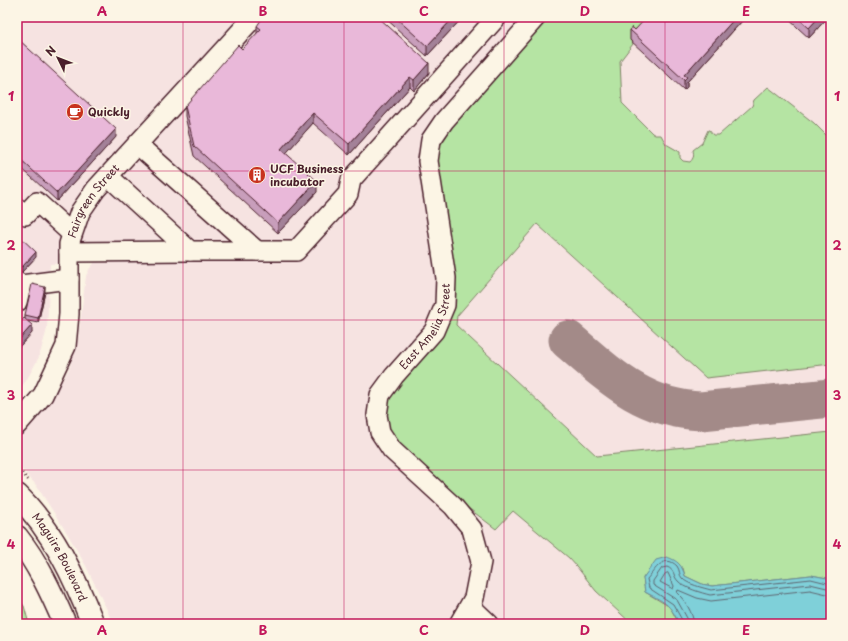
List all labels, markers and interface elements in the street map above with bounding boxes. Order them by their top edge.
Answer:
text: A [97,1,107,20]
text: B [259,1,268,20]
text: C [419,1,429,20]
text: D [580,1,590,20]
text: E [742,1,750,20]
north arrow [38,38,78,78]
text: N [41,42,60,60]
text: 1 [8,86,14,105]
text: 1 [834,86,840,105]
cafe icon: Quickly [65,102,85,122]
place label: Quickly [88,103,130,120]
street label: Fairgreen Street [63,160,123,240]
place label: UCF Business incubator [270,160,344,190]
building icon: UCF Business incubator [247,165,267,185]
text: 2 [6,235,16,254]
text: 2 [832,235,842,254]
street label: East Amelia Street [395,282,454,373]
text: 3 [7,385,16,404]
text: 3 [833,385,842,404]
street label: Maguire Boulevard [28,509,92,604]
text: 4 [7,534,16,553]
text: 4 [833,534,842,553]
text: A [97,620,107,639]
text: B [259,620,268,639]
text: C [419,620,429,639]
text: D [580,620,590,639]
text: E [742,620,750,639]

